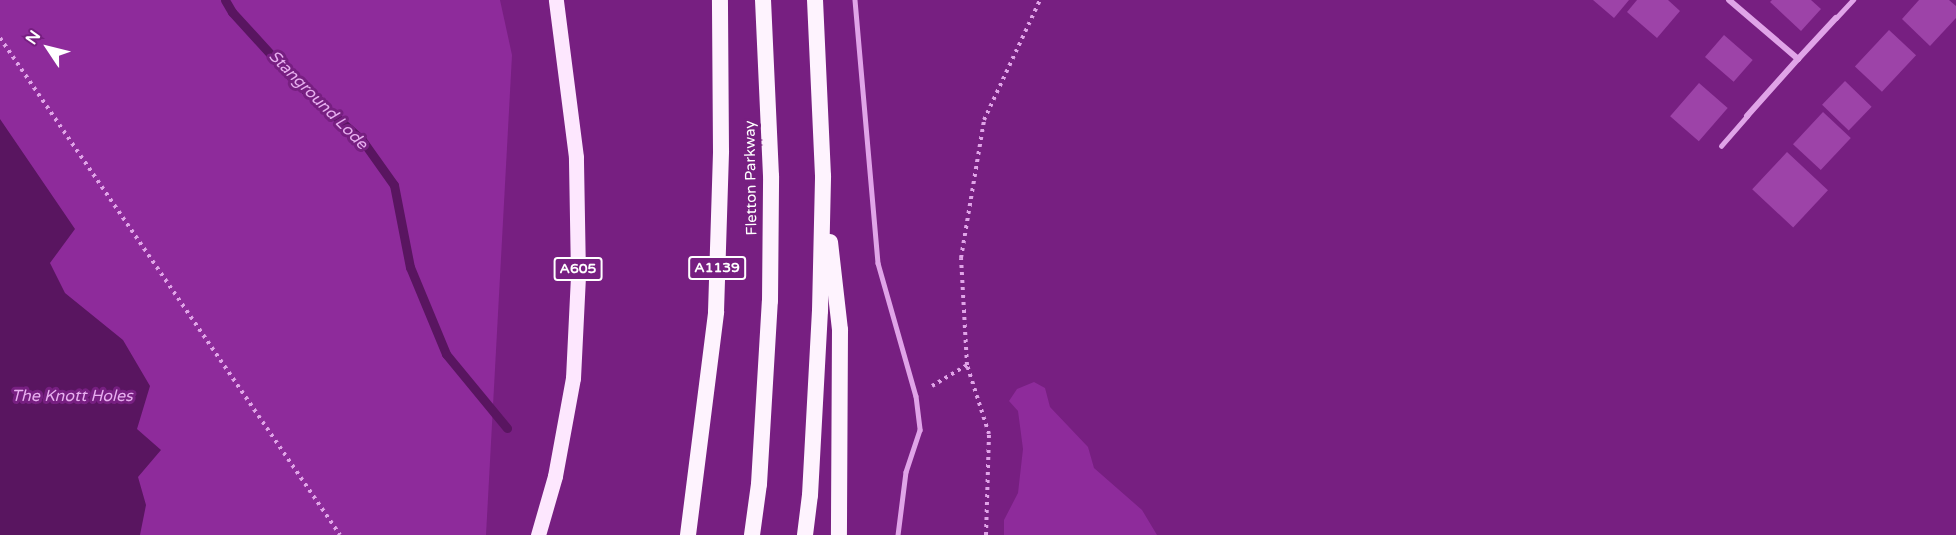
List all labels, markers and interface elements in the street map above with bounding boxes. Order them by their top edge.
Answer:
north arrow [18,18,78,78]
text: N [21,27,45,49]
water label: Stanground Lode [265,47,371,153]
street label: Fletton Parkway [741,120,761,236]
road number: A1139 [687,257,747,279]
road number: A605 [552,258,604,280]
water label: The Knott Holes [11,386,133,406]

